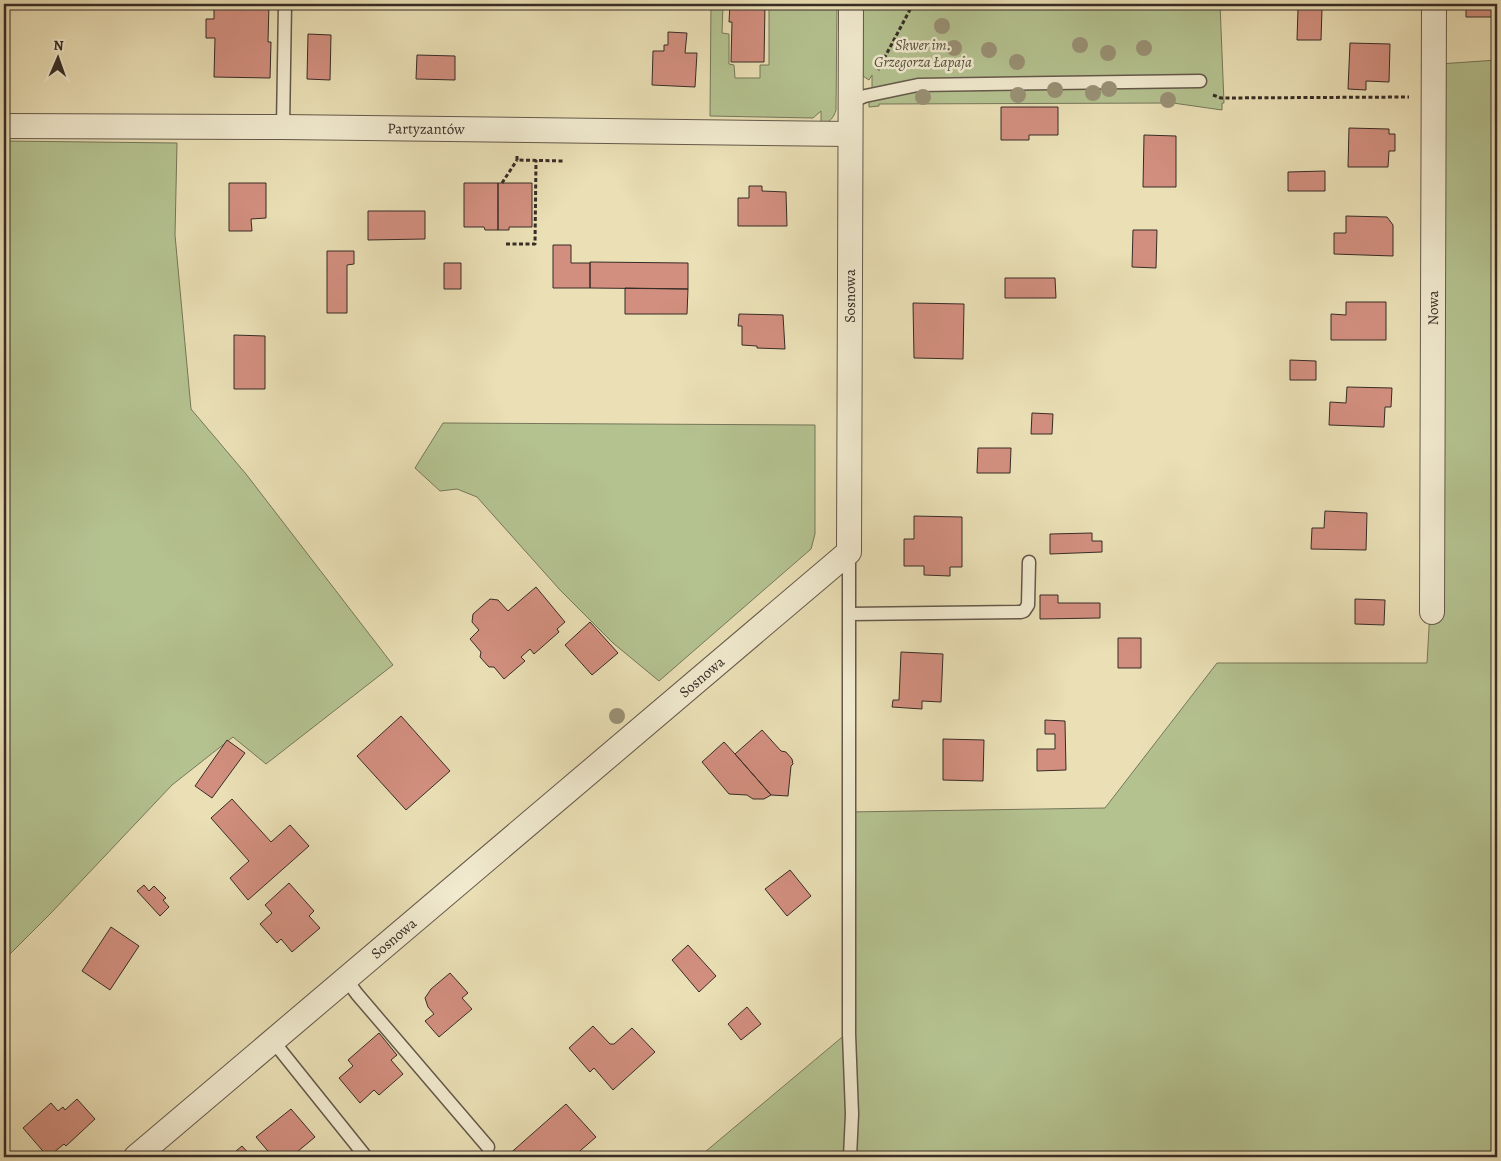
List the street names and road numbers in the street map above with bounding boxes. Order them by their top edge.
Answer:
street label: Partyzantów [387,118,465,139]
street label: Sosnowa [840,269,860,323]
street label: Nowa [1423,290,1443,326]
street label: Sosnowa [675,652,729,702]
street label: Sosnowa [367,913,421,963]

